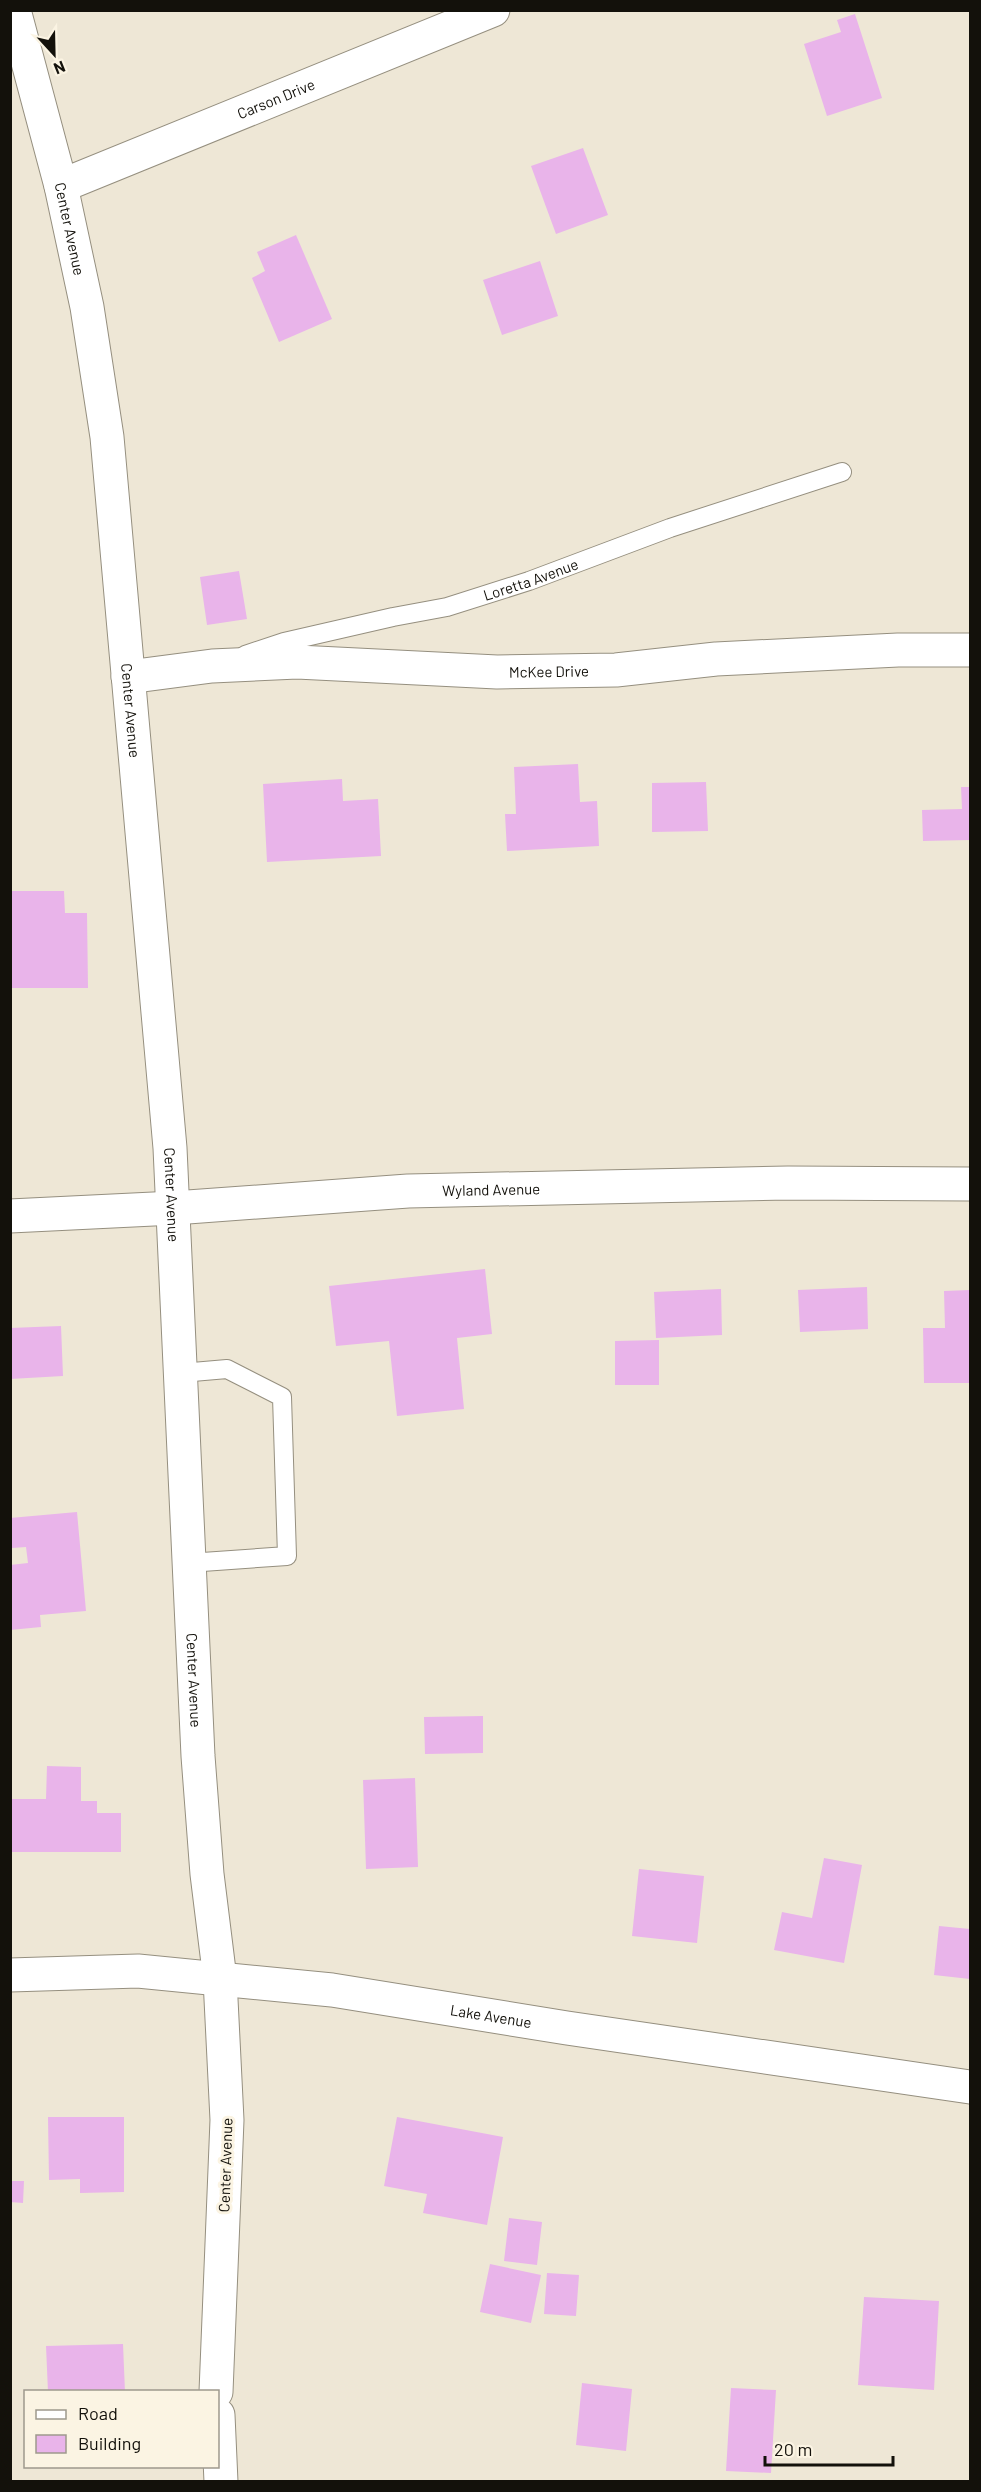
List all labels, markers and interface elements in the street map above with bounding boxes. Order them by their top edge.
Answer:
north arrow [24,24,84,84]
text: N [51,58,68,79]
street label: Carson Drive [234,75,317,122]
street label: Center Avenue [51,181,89,277]
street label: Loretta Avenue [481,554,581,604]
street label: McKee Drive [509,661,589,681]
street label: Center Avenue [118,663,144,758]
street label: Center Avenue [161,1147,183,1242]
street label: Wyland Avenue [442,1179,540,1199]
street label: Center Avenue [183,1633,206,1728]
street label: Lake Avenue [449,2000,533,2031]
street label: Center Avenue [214,2117,236,2213]
legend [24,2390,219,2468]
text: Road [78,2402,118,2424]
scale bar [765,2429,892,2467]
text: Building [78,2432,141,2454]
text: 20 m [774,2438,812,2460]

